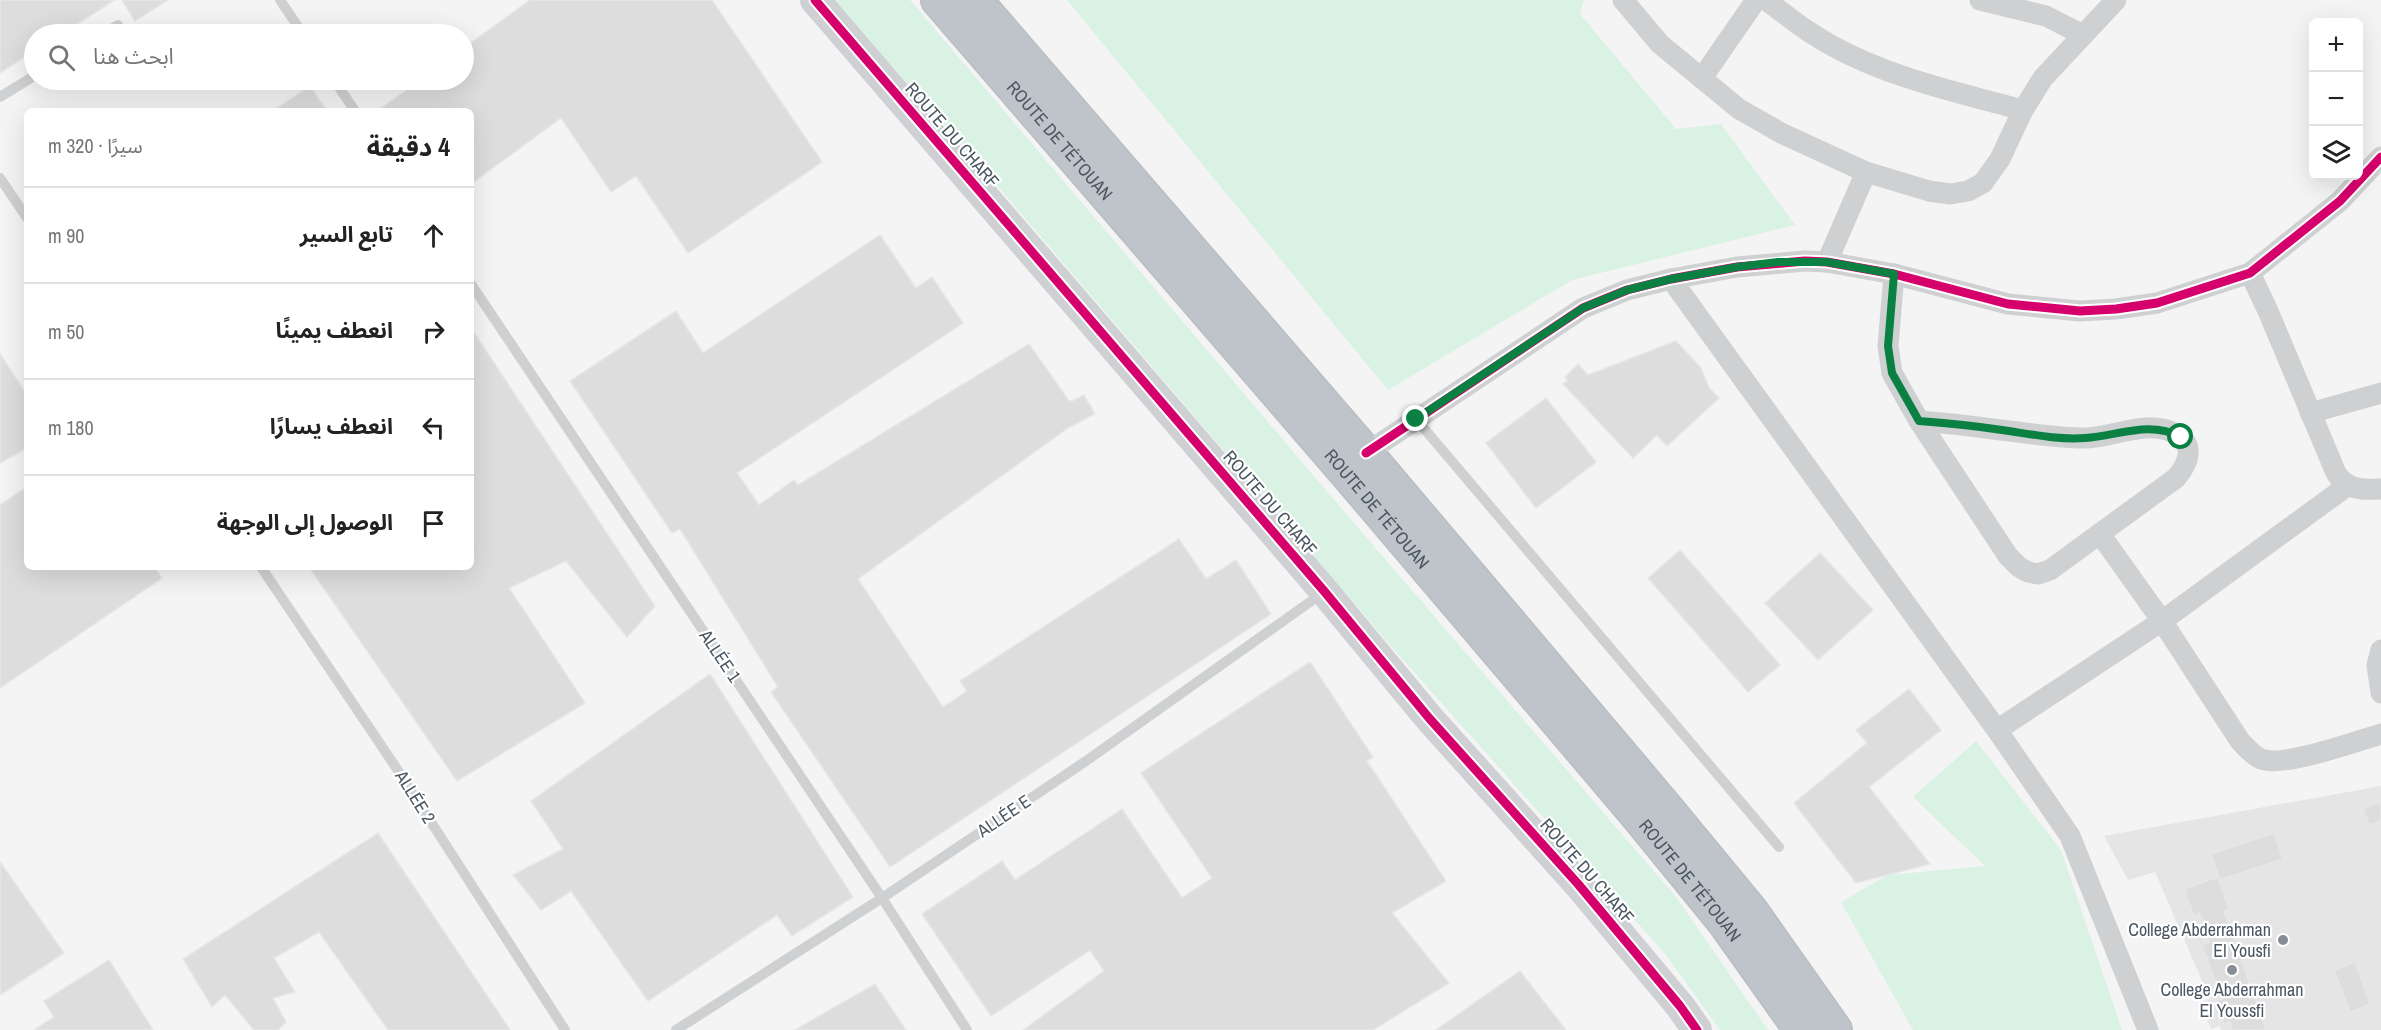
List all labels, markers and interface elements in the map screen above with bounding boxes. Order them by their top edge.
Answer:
map controls [2309,18,2363,180]
button: + [2309,18,2363,72]
search box [24,24,474,90]
icon: search [45,41,78,74]
text: ابحث هنا [93,41,174,71]
button: − [2309,72,2363,126]
street label: ROUTE DE TÉTOUAN [1001,75,1119,206]
street label: ROUTE DU CHARF [900,77,1005,193]
button: layers [2309,126,2363,180]
text: 4 دقيقة [367,129,450,164]
text: سيرًا · 320 m [48,132,143,159]
text: تابع السير [300,219,393,249]
icon: ahead [417,219,450,252]
text: 90 m [48,222,84,249]
text: انعطف يمينًا [275,315,393,345]
icon: right [417,315,450,348]
text: 50 m [48,318,84,345]
route end [1402,405,1428,431]
text: انعطف يسارًا [270,411,393,441]
icon: left [417,411,450,444]
text: 180 m [48,414,94,441]
route start [2167,423,2193,449]
street label: ROUTE DE TÉTOUAN [1319,443,1435,574]
street label: ROUTE DU CHARF [1218,445,1323,561]
text: الوصول إلى الوجهة [217,507,393,537]
icon: arrive [417,507,450,540]
street label: ALLÉE 1 [693,624,748,688]
street label: ALLÉE 2 [389,765,441,828]
street label: ALLÉE E [971,788,1036,843]
street label: ROUTE DU CHARF [1535,813,1640,929]
street label: ROUTE DE TÉTOUAN [1633,814,1747,946]
place label: College Abderrahman El Yousfi [2128,917,2271,963]
marker: College Abderrahman El Yousfi [2276,933,2290,947]
marker: College Abderrahman El Youssfi [2225,963,2239,977]
place label: College Abderrahman El Youssfi [2161,977,2303,1023]

